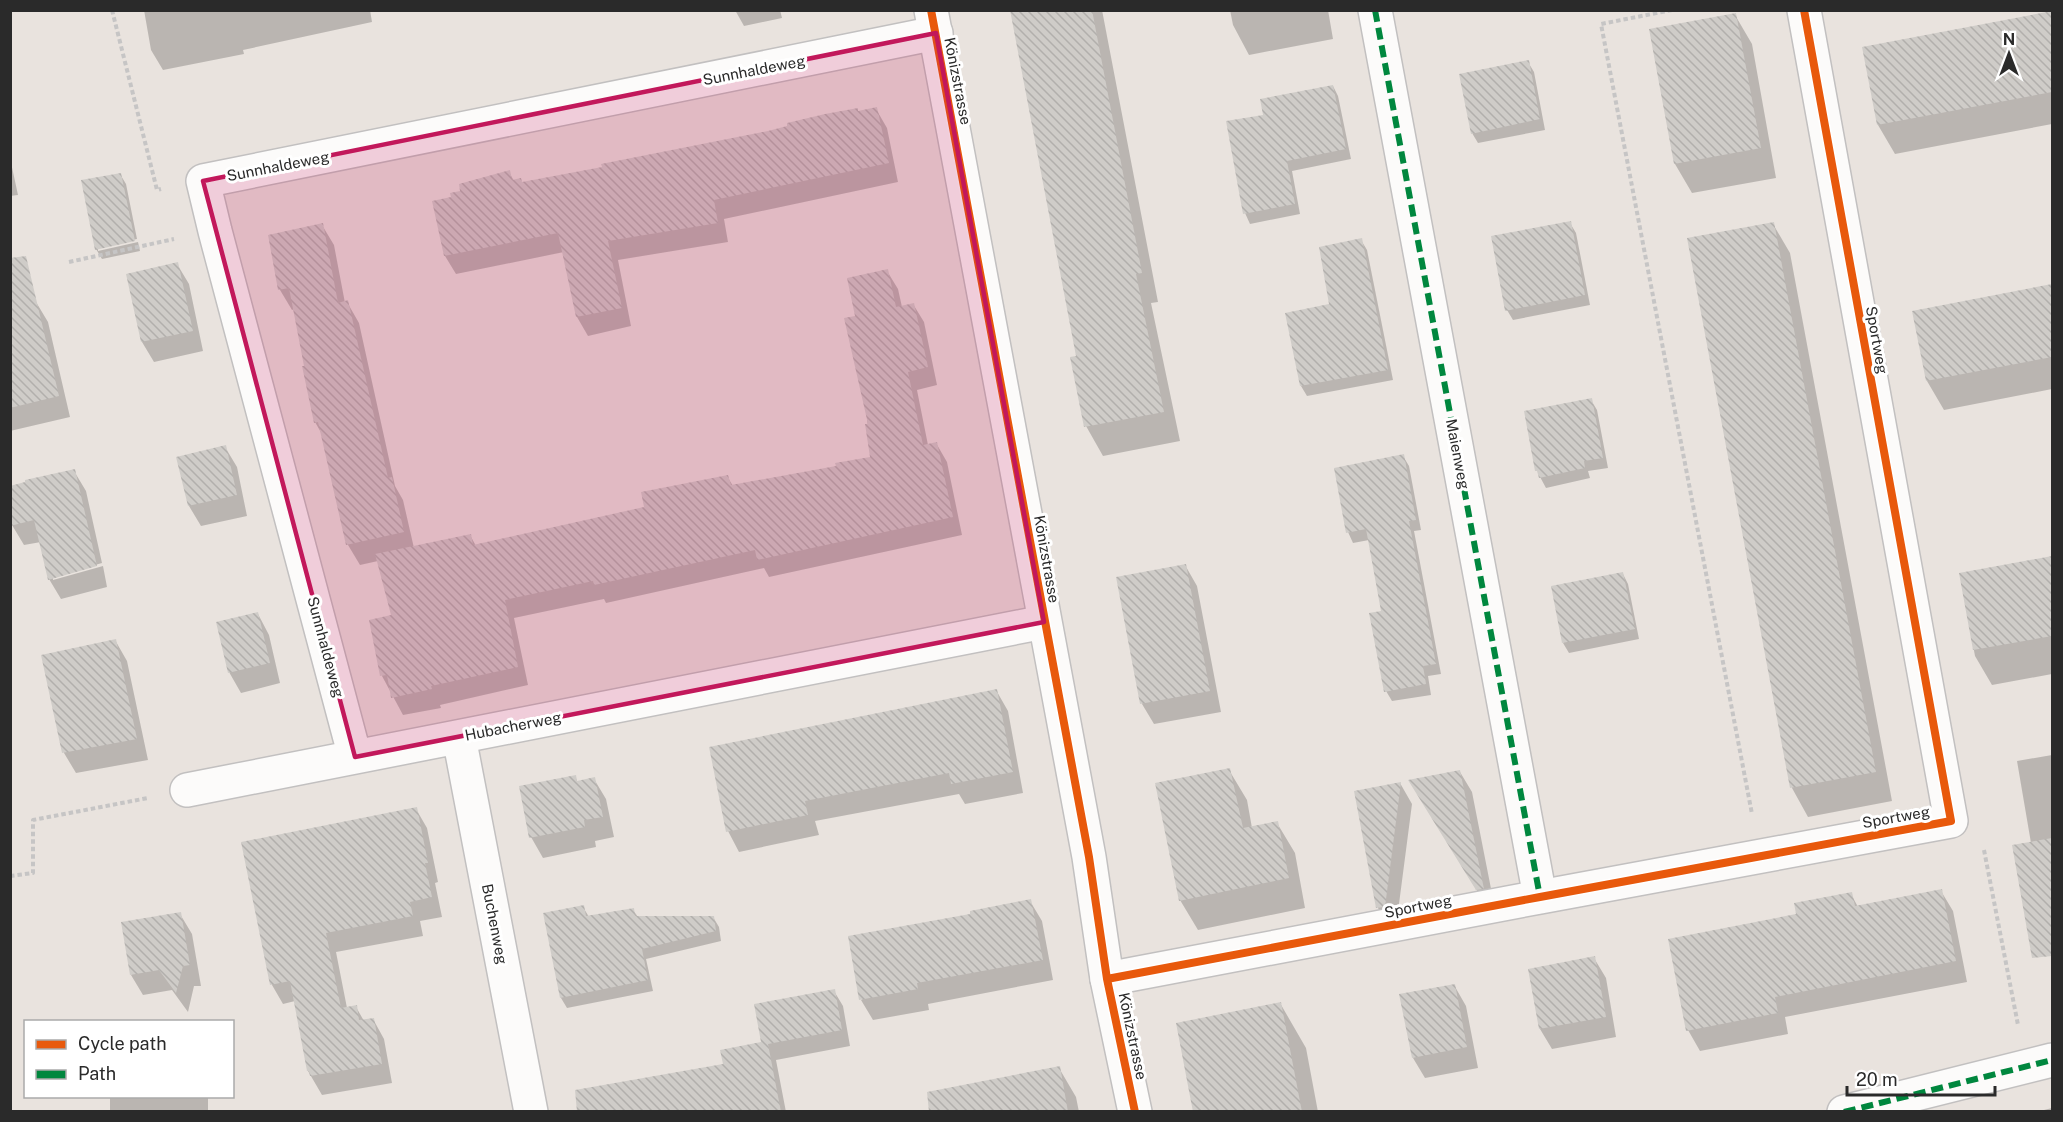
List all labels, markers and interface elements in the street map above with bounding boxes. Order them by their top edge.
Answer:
north arrow [1979,24,2039,84]
text: N [2003,30,2015,49]
street label: Könizstrasse [941,36,975,126]
street label: Sunnhaldeweg [701,52,807,88]
street label: Sunnhaldeweg [225,148,331,184]
street label: Sportweg [1863,305,1891,375]
street label: Maienweg [1443,417,1473,491]
street label: Könizstrasse [1031,514,1063,604]
street label: Sunnhaldeweg [304,595,348,699]
street label: Hubacherweg [463,708,563,744]
street label: Sportweg [1861,803,1931,831]
street label: Buchenweg [479,882,511,966]
street label: Sportweg [1383,891,1453,921]
street label: Könizstrasse [1115,991,1151,1081]
legend [24,1020,234,1098]
text: Cycle path [78,1033,167,1054]
scale bar [1847,1059,1996,1097]
text: Path [78,1063,116,1084]
text: 20 m [1856,1069,1898,1090]

